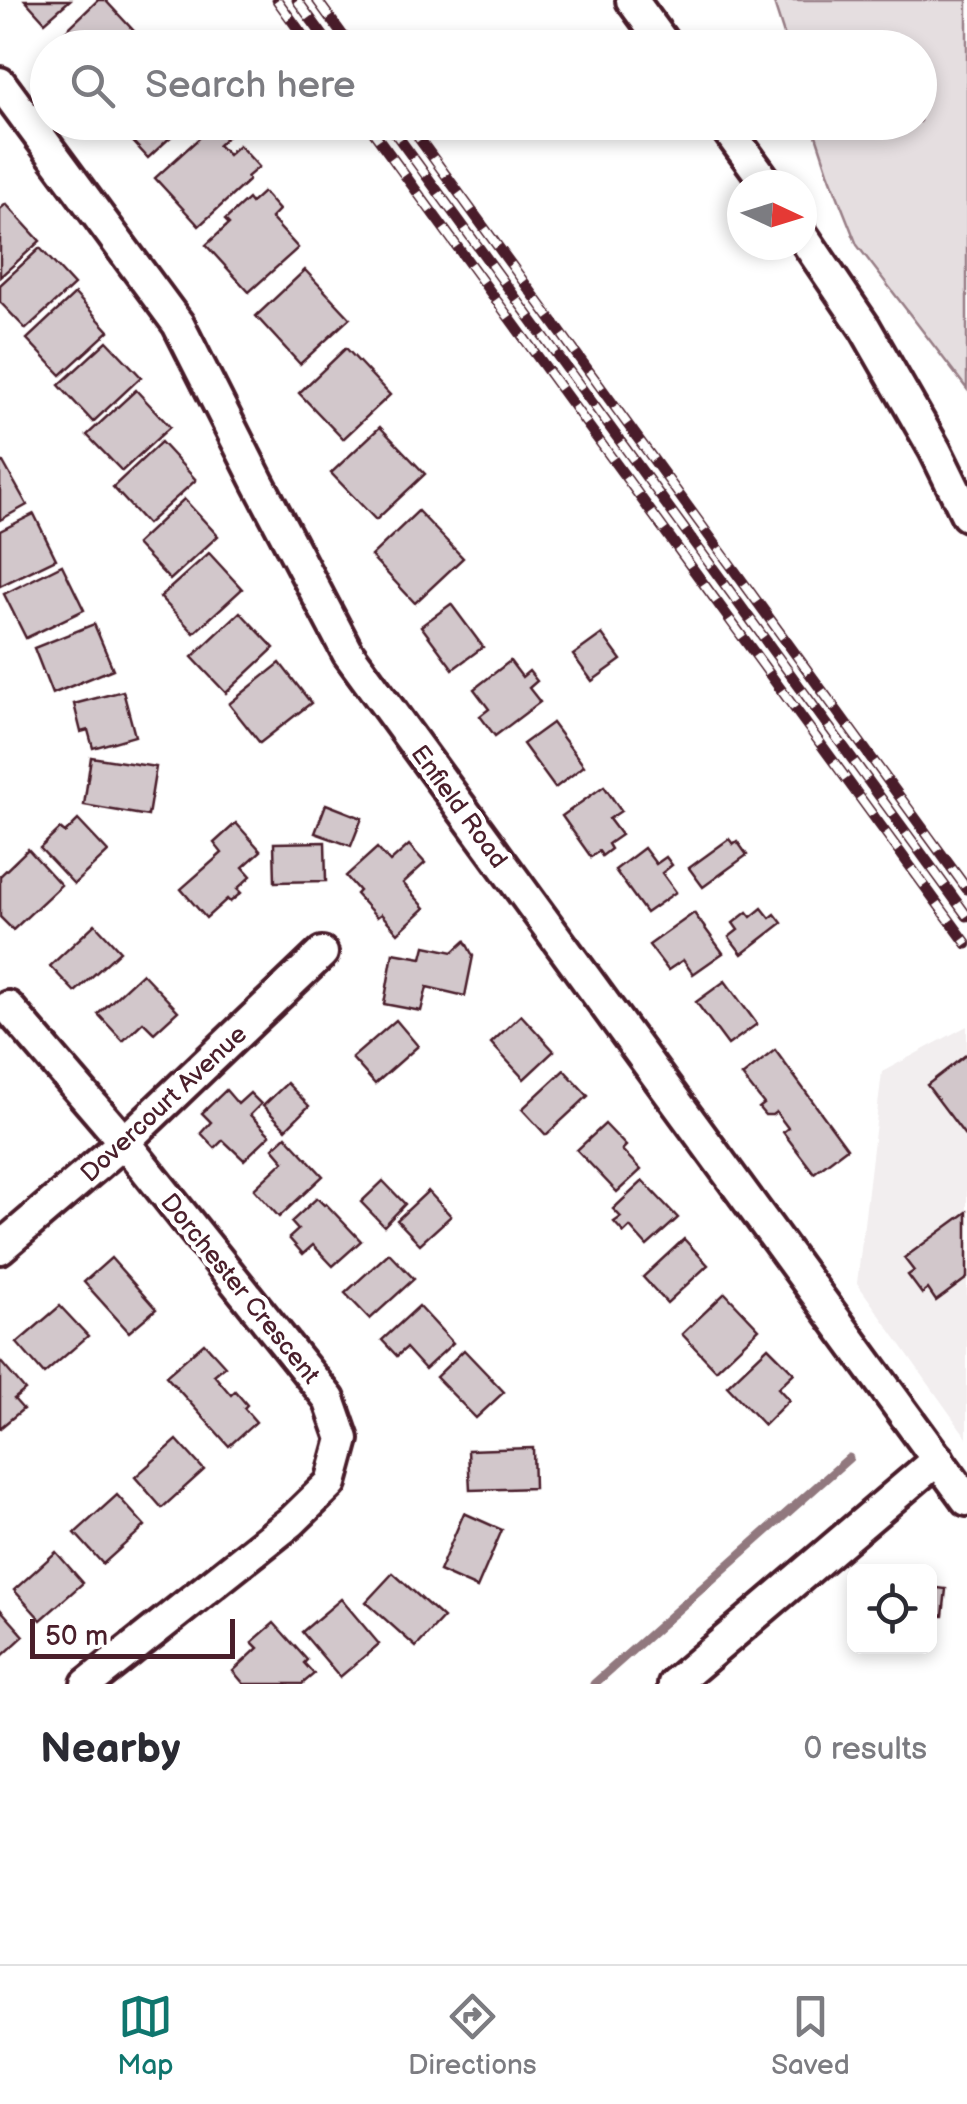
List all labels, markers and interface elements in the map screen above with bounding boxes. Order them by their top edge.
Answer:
search box [30,30,937,140]
icon: search [65,58,120,113]
text: Search here [145,63,356,108]
north arrow [727,170,817,260]
street label: Enfield Road [404,739,514,874]
street label: Dovercourt Avenue [75,1019,254,1189]
street label: Dorchester Crescent [154,1188,326,1391]
map controls [847,1564,937,1654]
button: locate [847,1564,937,1654]
scale bar [30,1614,235,1658]
text: 50 m [45,1620,108,1653]
text: Nearby [40,1724,180,1775]
text: 0 results [804,1730,927,1769]
tab: Map [117,1989,174,2082]
tab: Directions [408,1989,537,2082]
tab: Saved [771,1989,850,2082]

